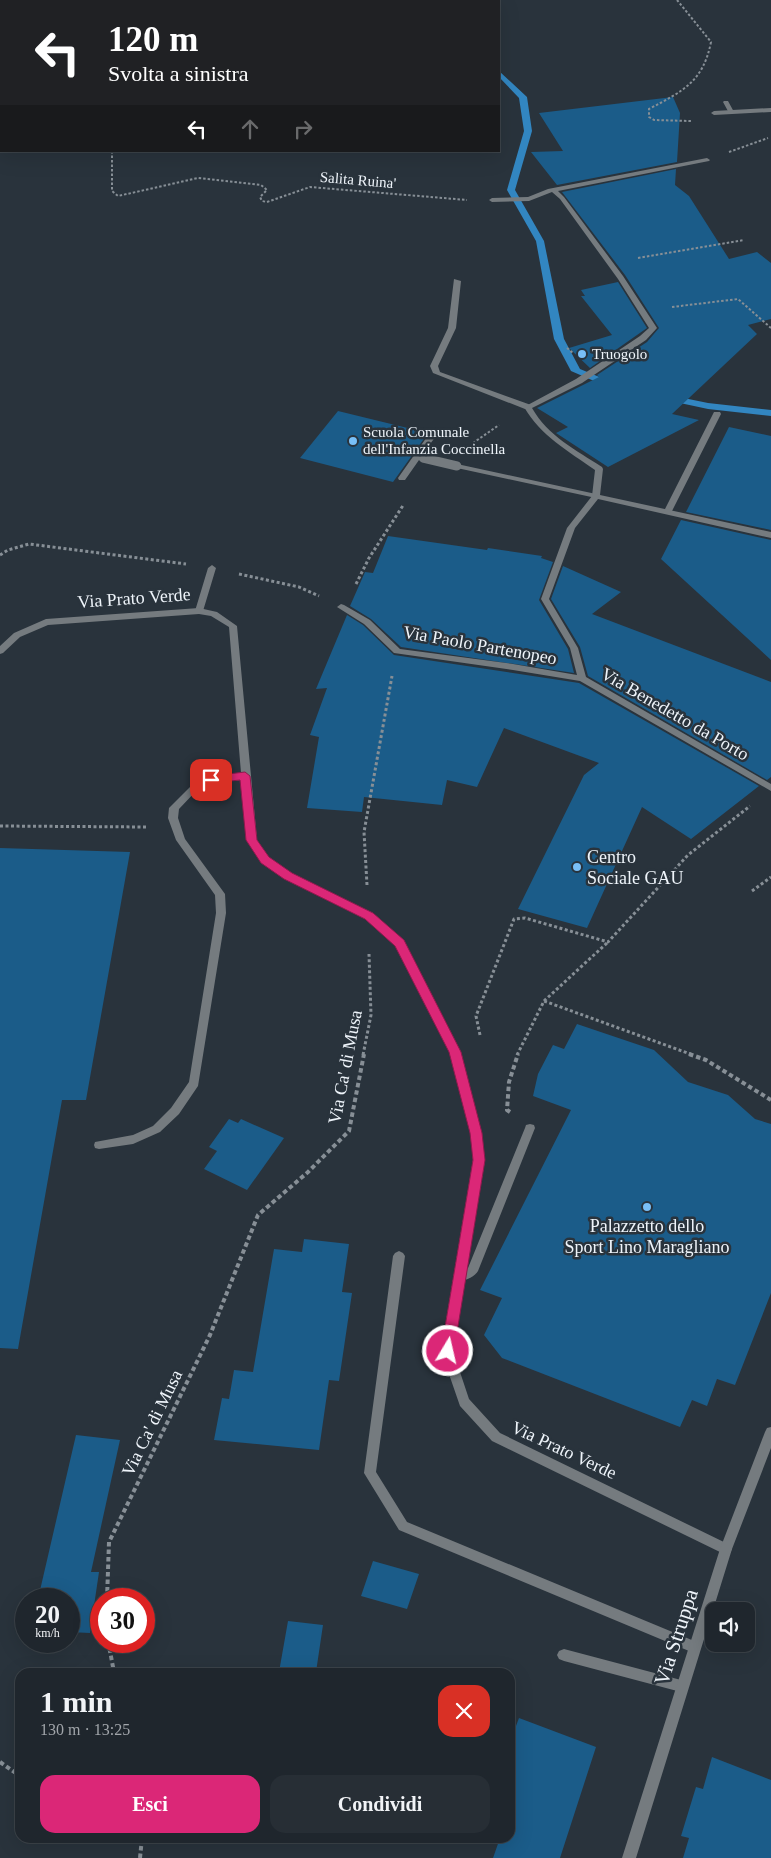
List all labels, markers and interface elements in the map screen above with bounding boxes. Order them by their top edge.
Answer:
icon: left [25,20,90,85]
text: 120 m [108,20,198,59]
text: Svolta a sinistra [108,61,249,86]
icon: left [183,115,211,143]
icon: ahead [236,115,264,143]
icon: right [289,115,317,143]
street label: Salita Ruina' [319,169,397,191]
place label: Truogolo [592,346,647,362]
marker: Truogolo [576,348,588,360]
place label: Scuola Comunale dell'Infanzia Coccinella [363,424,506,457]
marker: Scuola Comunale dell'Infanzia Coccinella [347,435,359,447]
street label: Via Prato Verde [77,584,191,612]
street label: Via Paolo Partenopeo [402,622,558,668]
street label: Via Benedetto da Porto [598,663,752,765]
pin [190,759,232,801]
icon: arrive [197,766,225,794]
place label: Centro Sociale GAU [587,847,683,888]
marker: Centro Sociale GAU [571,861,583,873]
street label: Via Ca' di Musa [324,1008,366,1126]
marker: Palazzetto dello Sport Lino Maragliano [641,1201,653,1213]
place label: Palazzetto dello Sport Lino Maragliano [565,1216,729,1257]
position arrow [421,1324,473,1376]
street label: Via Ca' di Musa [118,1367,186,1479]
street label: Via Prato Verde [508,1417,620,1483]
street label: Via Struppa [649,1585,703,1688]
speed limit sign: 30 [90,1588,155,1653]
text: 20 [35,1601,60,1628]
map controls [705,1602,755,1652]
button: sound [705,1602,755,1652]
text: km/h [35,1626,60,1640]
text: 1 min [40,1685,113,1718]
button: close [438,1685,490,1737]
text: 130 m · 13:25 [40,1721,130,1738]
button: Esci [40,1775,260,1833]
button: Condividi [270,1775,490,1833]

